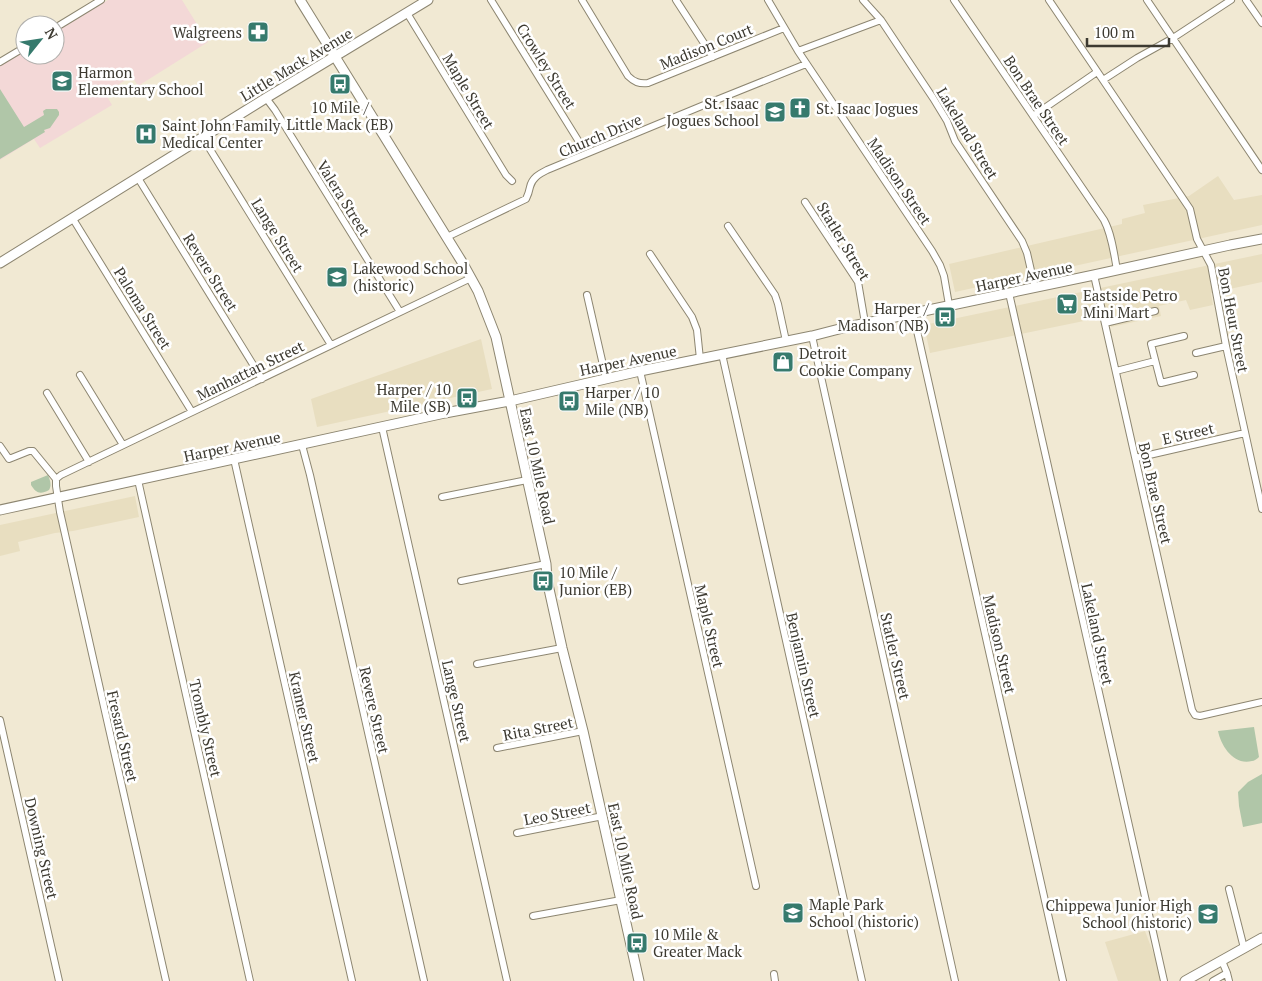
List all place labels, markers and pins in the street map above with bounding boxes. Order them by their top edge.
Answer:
pharmacy icon: Walgreens [246,20,270,44]
place label: Walgreens [173,22,242,42]
place label: Harmon Elementary School [78,62,204,99]
school or university icon: Harmon Elementary School [50,69,74,93]
bus stop icon: 10 Mile / Little Mack (EB) [328,72,352,96]
place label: St. Isaac Jogues School [666,93,759,130]
church icon: St. Isaac Jogues [788,96,812,120]
place label: 10 Mile / Little Mack (EB) [287,97,393,134]
place label: St. Isaac Jogues [816,98,918,118]
school or university icon: St. Isaac Jogues School [763,100,787,124]
place label: Saint John Family Medical Center [162,115,281,152]
hospital icon: Saint John Family Medical Center [134,122,158,146]
place label: Lakewood School (historic) [353,258,468,295]
school or university icon: Lakewood School (historic) [325,265,349,289]
place label: Eastside Petro Mini Mart [1083,285,1178,322]
supermarket icon: Eastside Petro Mini Mart [1055,292,1079,316]
place label: Harper / Madison (NB) [838,298,930,335]
bus stop icon: Harper / Madison (NB) [933,305,957,329]
place label: Detroit Cookie Company [799,343,912,380]
shop icon: Detroit Cookie Company [771,350,795,374]
place label: Harper / 10 Mile (SB) [377,379,451,416]
place label: Harper / 10 Mile (NB) [585,382,660,419]
bus stop icon: Harper / 10 Mile (SB) [455,386,479,410]
bus stop icon: Harper / 10 Mile (NB) [557,389,581,413]
place label: 10 Mile / Junior (EB) [559,562,632,599]
bus stop icon: 10 Mile / Junior (EB) [531,569,555,593]
place label: Maple Park School (historic) [809,894,919,931]
place label: Chippewa Junior High School (historic) [1045,895,1192,932]
school or university icon: Maple Park School (historic) [781,901,805,925]
school or university icon: Chippewa Junior High School (historic) [1196,902,1220,926]
place label: 10 Mile & Greater Mack [653,924,742,961]
bus stop icon: 10 Mile & Greater Mack [625,931,649,955]

